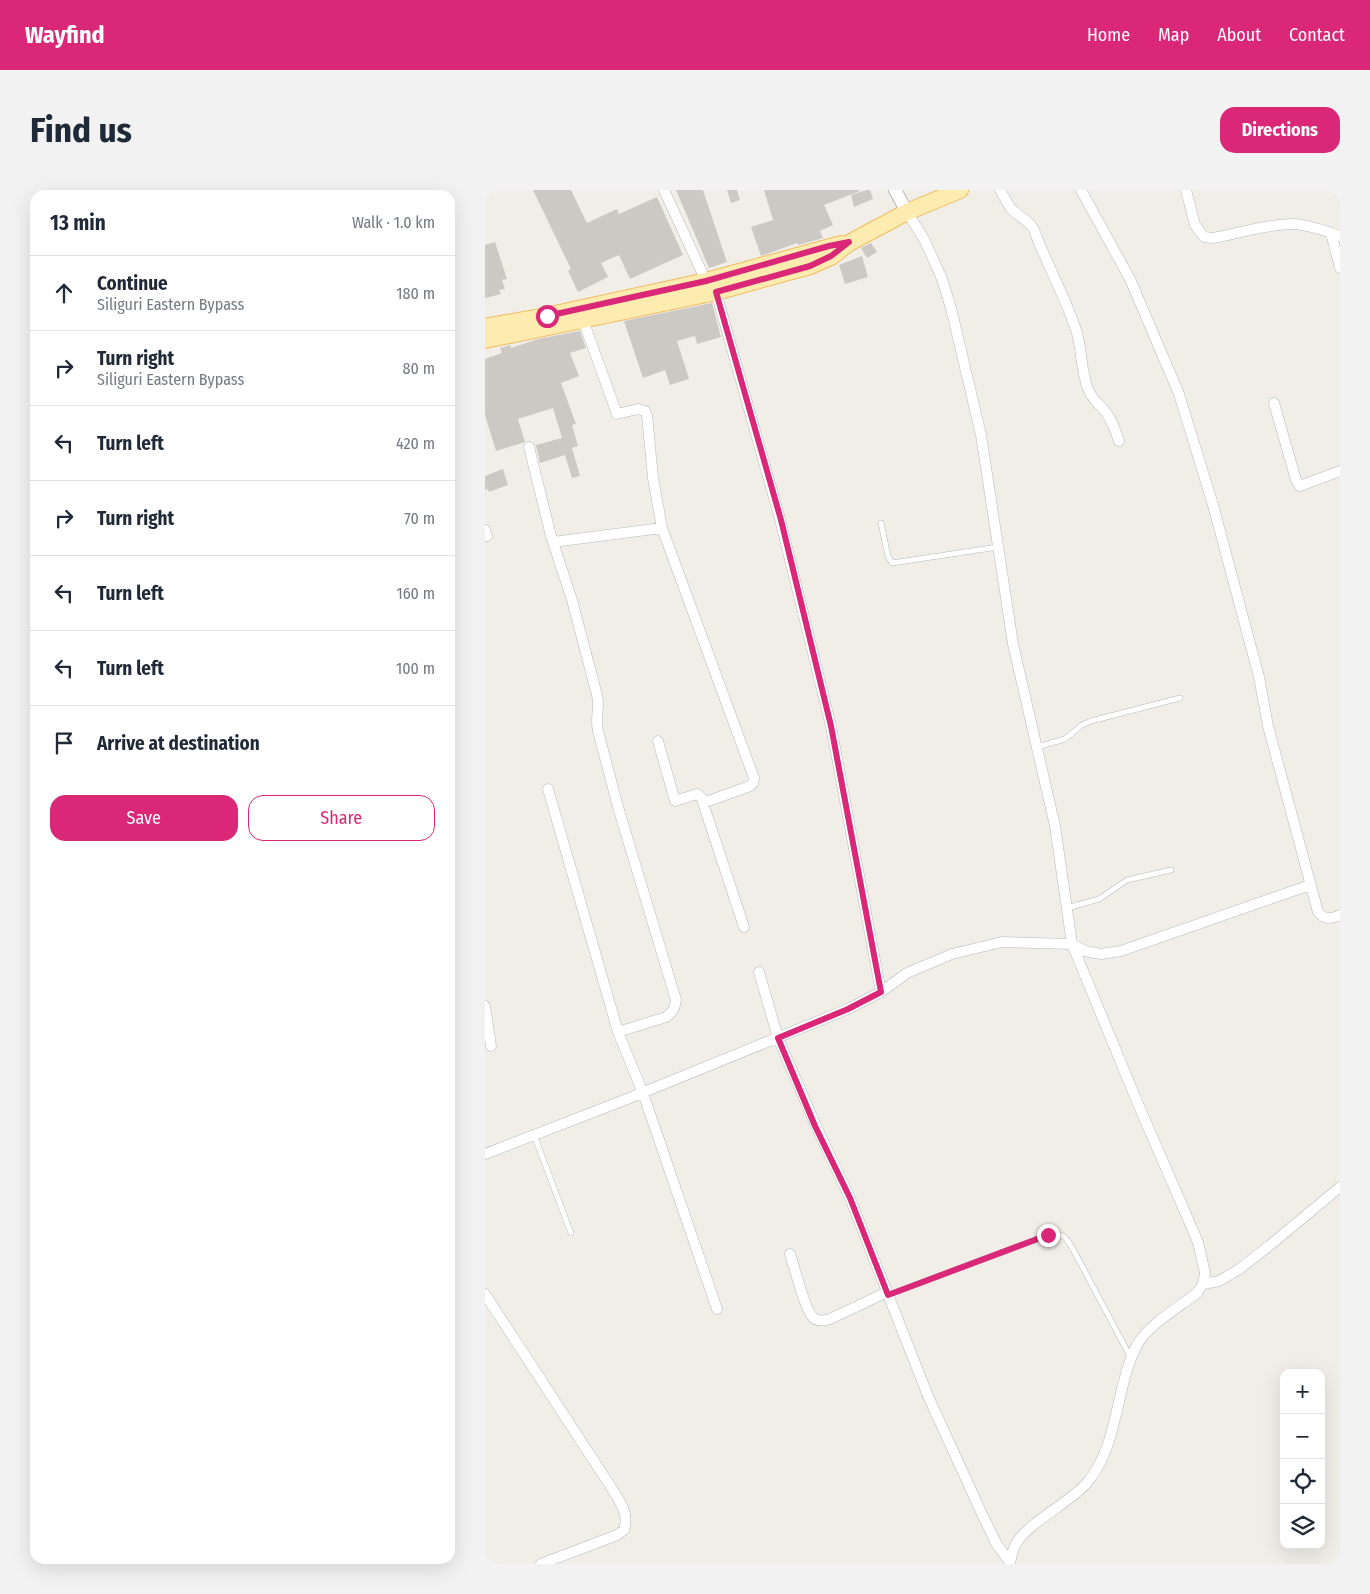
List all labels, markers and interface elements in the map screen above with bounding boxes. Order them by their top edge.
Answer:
text: Wayfind [25,21,105,49]
text: Home [1087,24,1130,46]
text: Map [1158,24,1189,46]
text: About [1217,24,1261,46]
text: Contact [1289,24,1345,46]
button: Directions [1220,107,1340,153]
text: Find us [30,109,132,151]
text: 13 min [50,210,106,236]
text: Walk · 1.0 km [352,213,435,232]
text: Continue [97,272,168,295]
icon: ahead [50,279,78,307]
text: 180 m [396,284,435,303]
text: Siliguri Eastern Bypass [97,295,244,314]
route start [536,305,559,328]
text: Turn right [97,347,174,370]
icon: right [50,354,78,382]
text: 80 m [403,359,435,378]
text: Siliguri Eastern Bypass [97,370,244,389]
icon: left [50,429,78,457]
text: Turn left [97,432,164,455]
text: 420 m [396,434,435,453]
icon: right [50,504,78,532]
text: Turn right [97,507,174,530]
text: 70 m [404,509,435,528]
icon: left [50,579,78,607]
text: Turn left [97,582,164,605]
text: 160 m [396,584,435,603]
icon: left [50,654,78,682]
text: Turn left [97,657,164,680]
text: 100 m [396,659,435,678]
icon: arrive [50,729,78,757]
text: Arrive at destination [97,732,260,755]
button: Save [50,795,238,841]
button: Share [248,795,435,841]
route end [1037,1224,1060,1247]
map controls [1280,1369,1325,1549]
button: + [1280,1369,1325,1414]
button: − [1280,1414,1325,1459]
button: locate [1280,1459,1325,1504]
button: layers [1280,1504,1325,1549]

